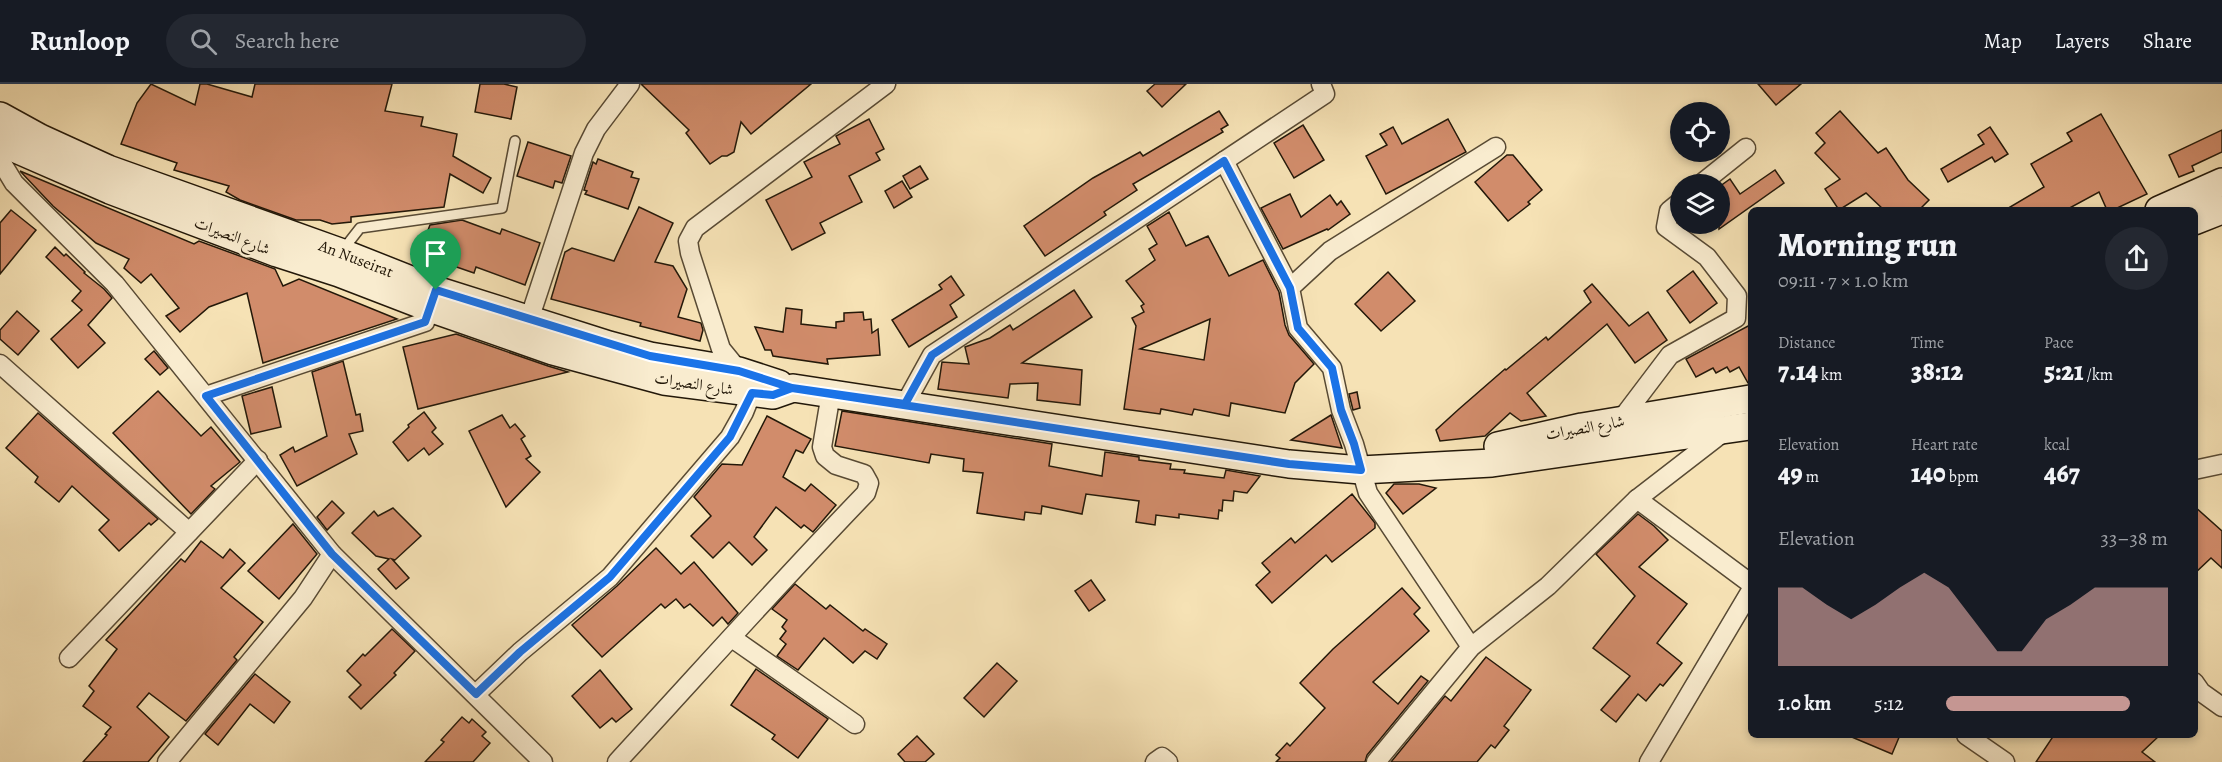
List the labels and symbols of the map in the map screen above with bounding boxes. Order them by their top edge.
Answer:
street label: شارع النصيرات [190,211,273,262]
pin [410,228,461,290]
street label: An Nuseirat [315,234,396,283]
street label: شارع النصيرات [653,367,735,403]
street label: شارع النصيرات [1544,410,1627,448]

